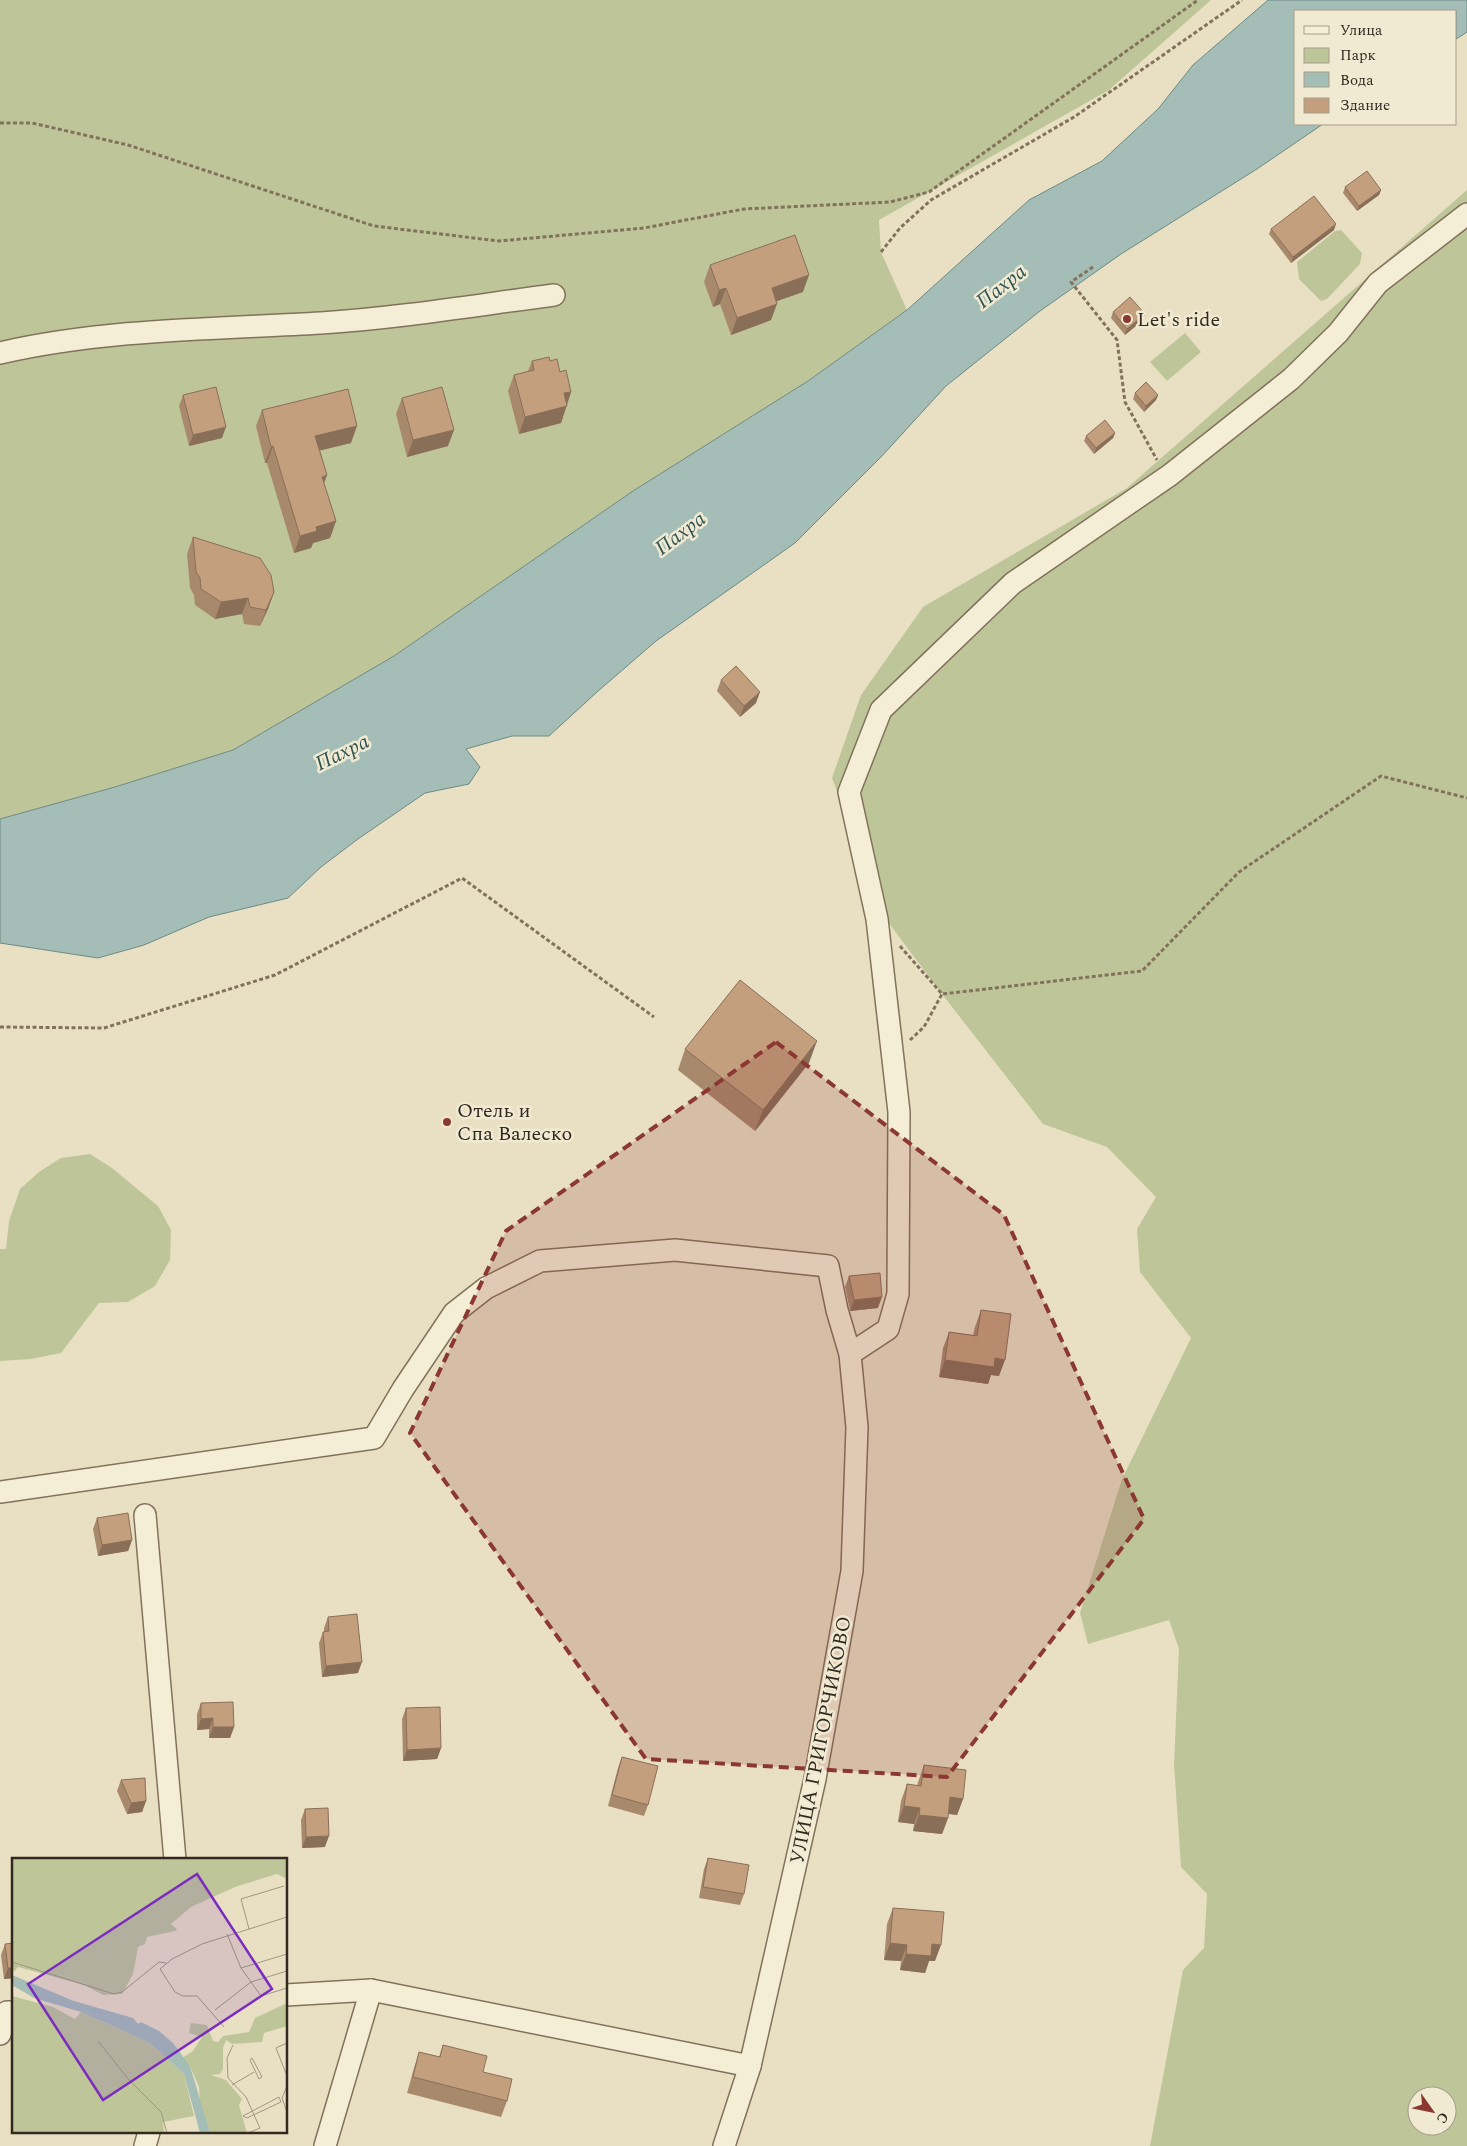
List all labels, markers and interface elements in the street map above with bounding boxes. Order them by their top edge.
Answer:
legend [1294,10,1457,125]
text: Улица [1340,19,1383,42]
text: Парк [1340,44,1376,67]
text: Вода [1340,69,1374,92]
text: Здание [1340,94,1390,117]
water label: Пахра [969,256,1034,317]
place label: Let's ride [1137,305,1220,335]
marker: Let's ride [1121,313,1133,325]
water label: Пахра [648,504,713,564]
water label: Пахра [310,726,375,780]
place label: Отель и Спа Валеско [457,1096,572,1149]
marker: Отель и Спа Валеско [441,1116,453,1128]
street label: УЛИЦА ГРИГОРЧИКОВО [782,1614,860,1867]
inset map [12,1858,288,2134]
north arrow [1407,2086,1457,2136]
text: С [1431,2108,1454,2128]

